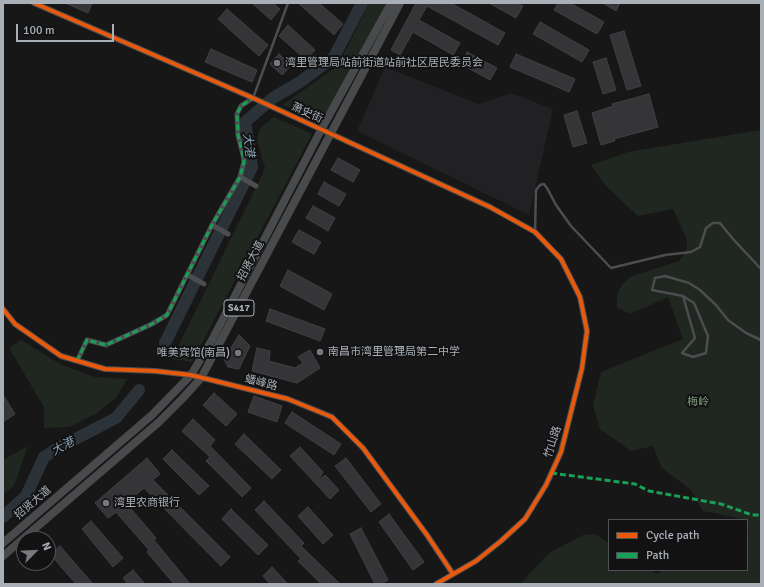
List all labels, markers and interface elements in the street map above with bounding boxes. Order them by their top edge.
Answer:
scale bar [18,16,116,42]
text: 100 m [23,23,55,38]
place label: 湾里管理局站前街道站前社区居民委员会 [285,56,483,70]
marker: 湾里管理局站前街道站前社区居民委员会 [272,58,282,68]
street label: 萧史街 [289,100,325,126]
water label: 大港 [239,132,257,158]
street label: 招贤大道 [235,238,267,284]
road number: S417 [224,300,254,316]
place label: 南昌市湾里管理局第二中学 [328,345,460,359]
place label: 唯美宾馆(南昌) [157,346,230,360]
marker: 南昌市湾里管理局第二中学 [315,347,325,357]
marker: 唯美宾馆(南昌) [233,348,243,358]
street label: 蟠峰路 [243,373,279,393]
park label: 梅岭 [687,395,709,409]
street label: 竹山路 [542,424,564,460]
water label: 大港 [49,435,77,459]
street label: 招贤大道 [12,484,54,522]
place label: 湾里农商银行 [114,496,180,510]
marker: 湾里农商银行 [101,498,111,508]
legend [608,519,748,571]
text: Cycle path [646,528,699,543]
north arrow [16,531,56,571]
text: N [39,540,54,552]
text: Path [646,548,669,563]

